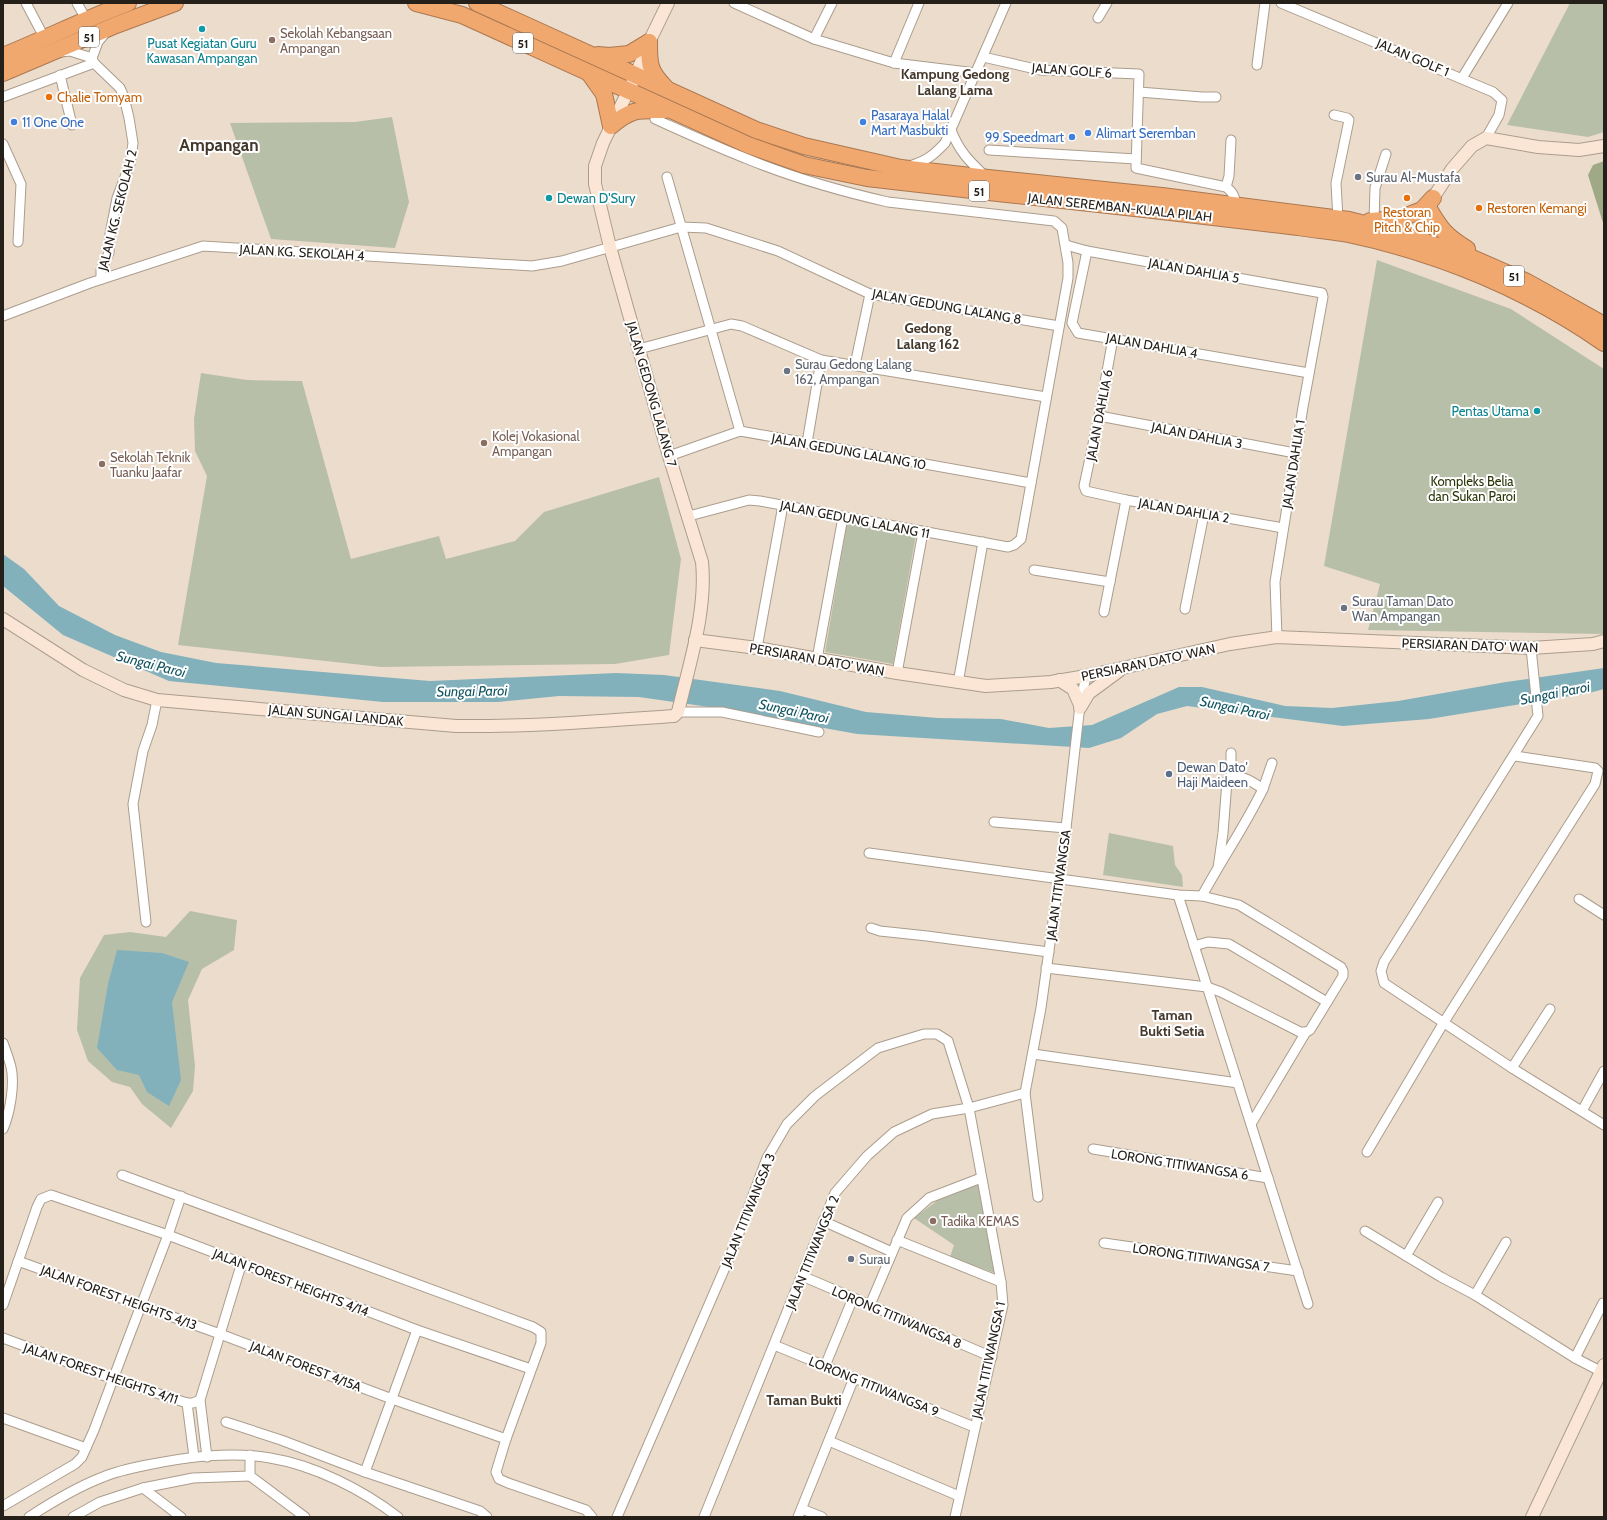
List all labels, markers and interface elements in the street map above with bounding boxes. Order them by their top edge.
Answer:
marker: Pusat Kegiatan Guru Kawasan Ampangan [197,24,207,34]
place label: Sekolah Kebangsaan Ampangan [280,25,392,56]
road number: 51 [79,27,99,47]
road number: 51 [513,33,533,53]
street label: JALAN GOLF 1 [1373,34,1452,79]
place label: Pusat Kegiatan Guru Kawasan Ampangan [147,35,258,66]
marker: Sekolah Kebangsaan Ampangan [267,35,277,45]
street label: JALAN GOLF 6 [1030,59,1113,81]
district label: Kampung Gedong Lalang Lama [901,65,1009,99]
place label: Chalie Tomyam [57,89,142,105]
marker: Chalie Tomyam [44,92,54,102]
place label: Pasaraya Halal Mart Masbukti [871,107,949,138]
place label: 11 One One [22,114,84,130]
marker: 11 One One [9,117,19,127]
marker: Pasaraya Halal Mart Masbukti [858,117,868,127]
place label: Alimart Seremban [1096,125,1196,141]
marker: Alimart Seremban [1083,128,1093,138]
place label: 99 Speedmart [985,129,1065,145]
marker: 99 Speedmart [1067,132,1077,142]
district label: Ampangan [179,135,259,155]
street label: JALAN KG. SEKOLAH 2 [94,147,140,273]
place label: Surau Al-Mustafa [1366,169,1461,185]
marker: Surau Al-Mustafa [1353,172,1363,182]
road number: 51 [969,181,989,201]
street label: JALAN SEREMBAN-KUALA PILAH [1026,189,1213,225]
place label: Dewan D'Sury [557,190,636,206]
marker: Dewan D'Sury [544,193,554,203]
marker: Restoran Pitch & Chip [1402,193,1412,203]
place label: Restoren Kemangi [1487,200,1587,216]
marker: Restoren Kemangi [1474,203,1484,213]
place label: Restoran Pitch & Chip [1374,204,1440,235]
street label: JALAN KG. SEKOLAH 4 [238,241,365,263]
street label: JALAN DAHLIA 5 [1146,254,1241,286]
road number: 51 [1504,266,1524,286]
street label: JALAN GEDUNG LALANG 8 [870,285,1023,327]
street label: JALAN GEDONG LALANG 7 [623,318,681,469]
district label: Gedong Lalang 162 [897,319,959,353]
street label: JALAN DAHLIA 4 [1104,329,1199,361]
place label: Surau Gedong Lalang 162, Ampangan [795,356,912,387]
marker: Surau Gedong Lalang 162, Ampangan [782,366,792,376]
street label: JALAN DAHLIA 6 [1082,368,1116,463]
place label: Pentas Utama [1451,403,1530,419]
marker: Pentas Utama [1532,406,1542,416]
street label: JALAN DAHLIA 3 [1149,418,1244,452]
street label: JALAN DAHLIA 1 [1278,419,1308,510]
place label: Kolej Vokasional Ampangan [492,428,580,459]
street label: JALAN GEDUNG LALANG 10 [769,429,928,472]
marker: Kolej Vokasional Ampangan [479,438,489,448]
place label: Sekolah Teknik Tuanku Jaafar [110,449,191,480]
marker: Sekolah Teknik Tuanku Jaafar [97,459,107,469]
park label: Kompleks Belia dan Sukan Paroi [1428,473,1516,504]
street label: JALAN DAHLIA 2 [1136,494,1231,526]
street label: JALAN GEDUNG LALANG 11 [778,496,931,541]
place label: Surau Taman Dato Wan Ampangan [1352,593,1453,624]
marker: Surau Taman Dato Wan Ampangan [1339,603,1349,613]
street label: PERSIARAN DATO' WAN [1401,635,1539,655]
street label: PERSIARAN DATO' WAN [748,639,886,679]
street label: PERSIARAN DATO' WAN [1079,640,1217,684]
water label: Sungai Paroi [115,647,188,682]
water label: Sungai Paroi [1519,677,1592,709]
water label: Sungai Paroi [436,681,509,701]
water label: Sungai Paroi [1199,692,1272,724]
water label: Sungai Paroi [758,695,831,727]
street label: JALAN SUNGAI LANDAK [267,701,405,729]
place label: Dewan Dato' Haji Maideen [1177,759,1248,791]
marker: Dewan Dato' Haji Maideen [1164,769,1174,779]
street label: JALAN TITIWANGSA [1042,829,1074,942]
district label: Taman Bukti Setia [1139,1006,1205,1040]
street label: LORONG TITIWANGSA 6 [1110,1145,1250,1183]
street label: JALAN TITIWANGSA 3 [717,1151,778,1270]
street label: JALAN TITIWANGSA 2 [781,1193,842,1312]
place label: Tadika KEMAS [941,1213,1019,1229]
marker: Tadika KEMAS [928,1216,938,1226]
street label: LORONG TITIWANGSA 7 [1131,1239,1271,1275]
street label: JALAN FOREST HEIGHTS 4/14 [210,1244,372,1319]
place label: Surau [859,1251,891,1267]
marker: Surau [846,1254,856,1264]
street label: JALAN FOREST HEIGHTS 4/13 [38,1261,199,1333]
street label: LORONG TITIWANGSA 8 [830,1282,964,1352]
street label: JALAN TITIWANGSA 1 [968,1300,1008,1421]
street label: JALAN FOREST 4/15A [247,1337,364,1395]
street label: JALAN FOREST HEIGHTS 4/11 [21,1339,180,1407]
street label: LORONG TITIWANGSA 9 [807,1353,941,1419]
district label: Taman Bukti [766,1391,842,1409]

